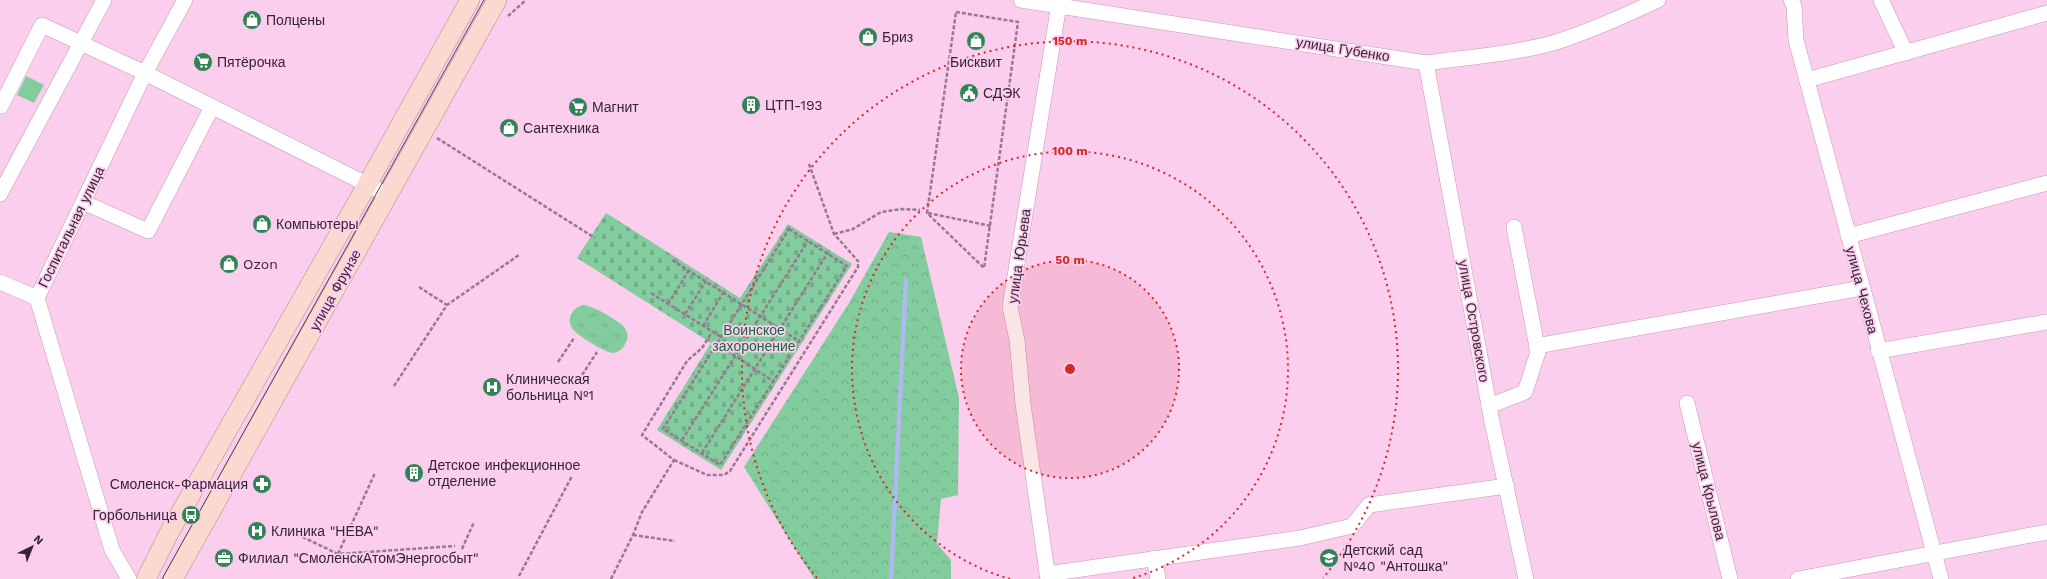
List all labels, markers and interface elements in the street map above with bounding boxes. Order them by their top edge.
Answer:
shop icon: Полцены [241,9,263,31]
place label: Полцены [266,12,325,28]
shop icon: Бриз [857,26,879,48]
place label: Бриз [882,29,913,45]
shop icon: Бисквит [965,30,987,52]
text: 150 m [1053,34,1087,48]
street label: улица Губенко [1295,34,1391,64]
supermarket icon: Пятёрочка [192,51,214,73]
place label: Пятёрочка [217,54,286,70]
place label: Бисквит [950,54,1002,70]
public building icon: СДЭК [958,82,980,104]
place label: СДЭК [983,85,1021,101]
building icon: ЦТП-193 [740,94,762,116]
supermarket icon: Магнит [567,96,589,118]
place label: ЦТП-193 [765,97,823,113]
place label: Магнит [592,99,639,115]
shop icon: Сантехника [498,117,520,139]
place label: Сантехника [523,120,600,136]
text: 100 m [1052,144,1088,158]
street label: Госпитальная улица [35,164,107,290]
street label: улица Юрьева [1004,207,1034,304]
shop icon: Компьютеры [251,213,273,235]
place label: Компьютеры [276,216,359,232]
street label: улица Чехова [1843,245,1881,336]
street label: улица Фрунзе [306,246,364,333]
shop icon: Ozon [218,253,240,275]
text: 50 m [1055,253,1085,267]
place label: Ozon [243,256,278,272]
street label: улица Островского [1455,259,1493,384]
park label: Воинское захоронение [712,322,796,354]
centre of rings [1063,362,1077,376]
place label: Клиническая больница №1 [506,371,594,403]
hospital icon: Клиническая больница №1 [481,376,503,398]
street label: улица Крылова [1689,440,1729,542]
place label: Детское инфекционное отделение [428,457,581,489]
building icon: Детское инфекционное отделение [403,462,425,484]
pharmacy icon: Смоленск-Фармация [251,473,273,495]
place label: Смоленск-Фармация [110,476,248,492]
bus stop icon: Горбольница [180,504,202,526]
place label: Горбольница [92,507,177,523]
hospital icon: Клиника "НЕВА" [246,520,268,542]
place label: Клиника "НЕВА" [271,523,379,539]
north arrow [12,527,52,567]
text: N [31,533,46,548]
place label: Детский сад №40 "Антошка" [1343,542,1448,574]
office icon: Филиал "СмоленскАтомЭнергосбыт" [213,547,235,569]
school or university icon: Детский сад №40 "Антошка" [1318,547,1340,569]
place label: Филиал "СмоленскАтомЭнергосбыт" [238,550,479,566]

